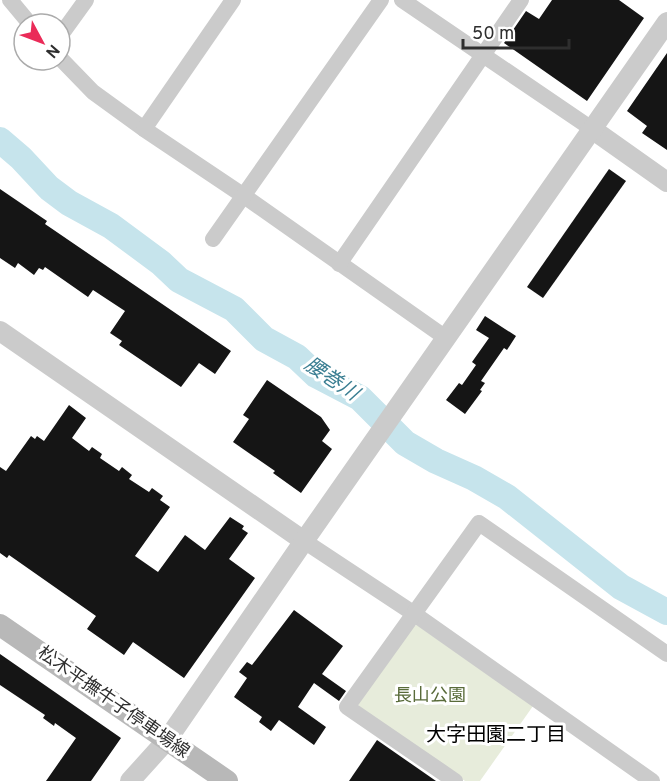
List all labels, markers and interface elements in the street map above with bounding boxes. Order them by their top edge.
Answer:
north arrow [12,12,72,72]
scale bar [463,12,570,50]
text: 50 m [472,23,514,46]
text: N [40,40,63,61]
water label: 腰巻川 [299,352,365,409]
street label: 松木平撫牛子停車場線 [33,642,193,764]
park label: 長山公園 [394,685,466,708]
district label: 大字田園二丁目 [426,723,566,749]

